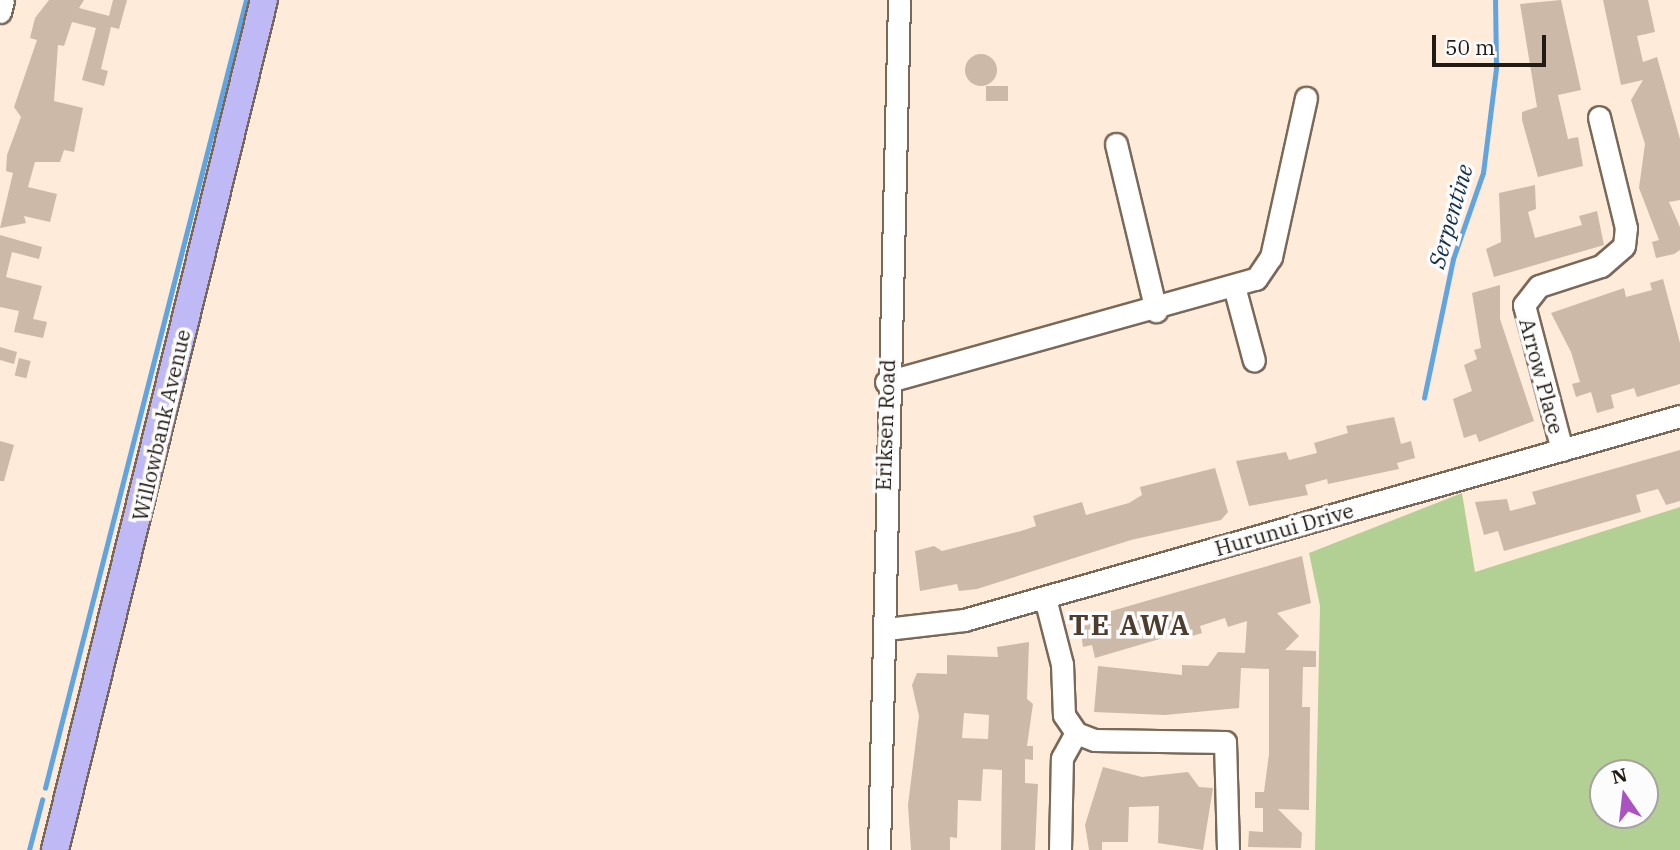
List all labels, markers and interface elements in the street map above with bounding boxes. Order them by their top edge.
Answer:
scale bar [1435,21,1549,65]
text: 50 m [1445,33,1495,61]
water label: Serpentine [1422,161,1478,271]
street label: Arrow Place [1514,315,1570,437]
street label: Willowbank Avenue [127,327,195,523]
street label: Eriksen Road [870,359,900,491]
street label: Hurunui Drive [1212,497,1356,561]
district label: TE AWA [1070,608,1190,642]
north arrow [1589,759,1659,829]
text: N [1609,762,1630,789]

